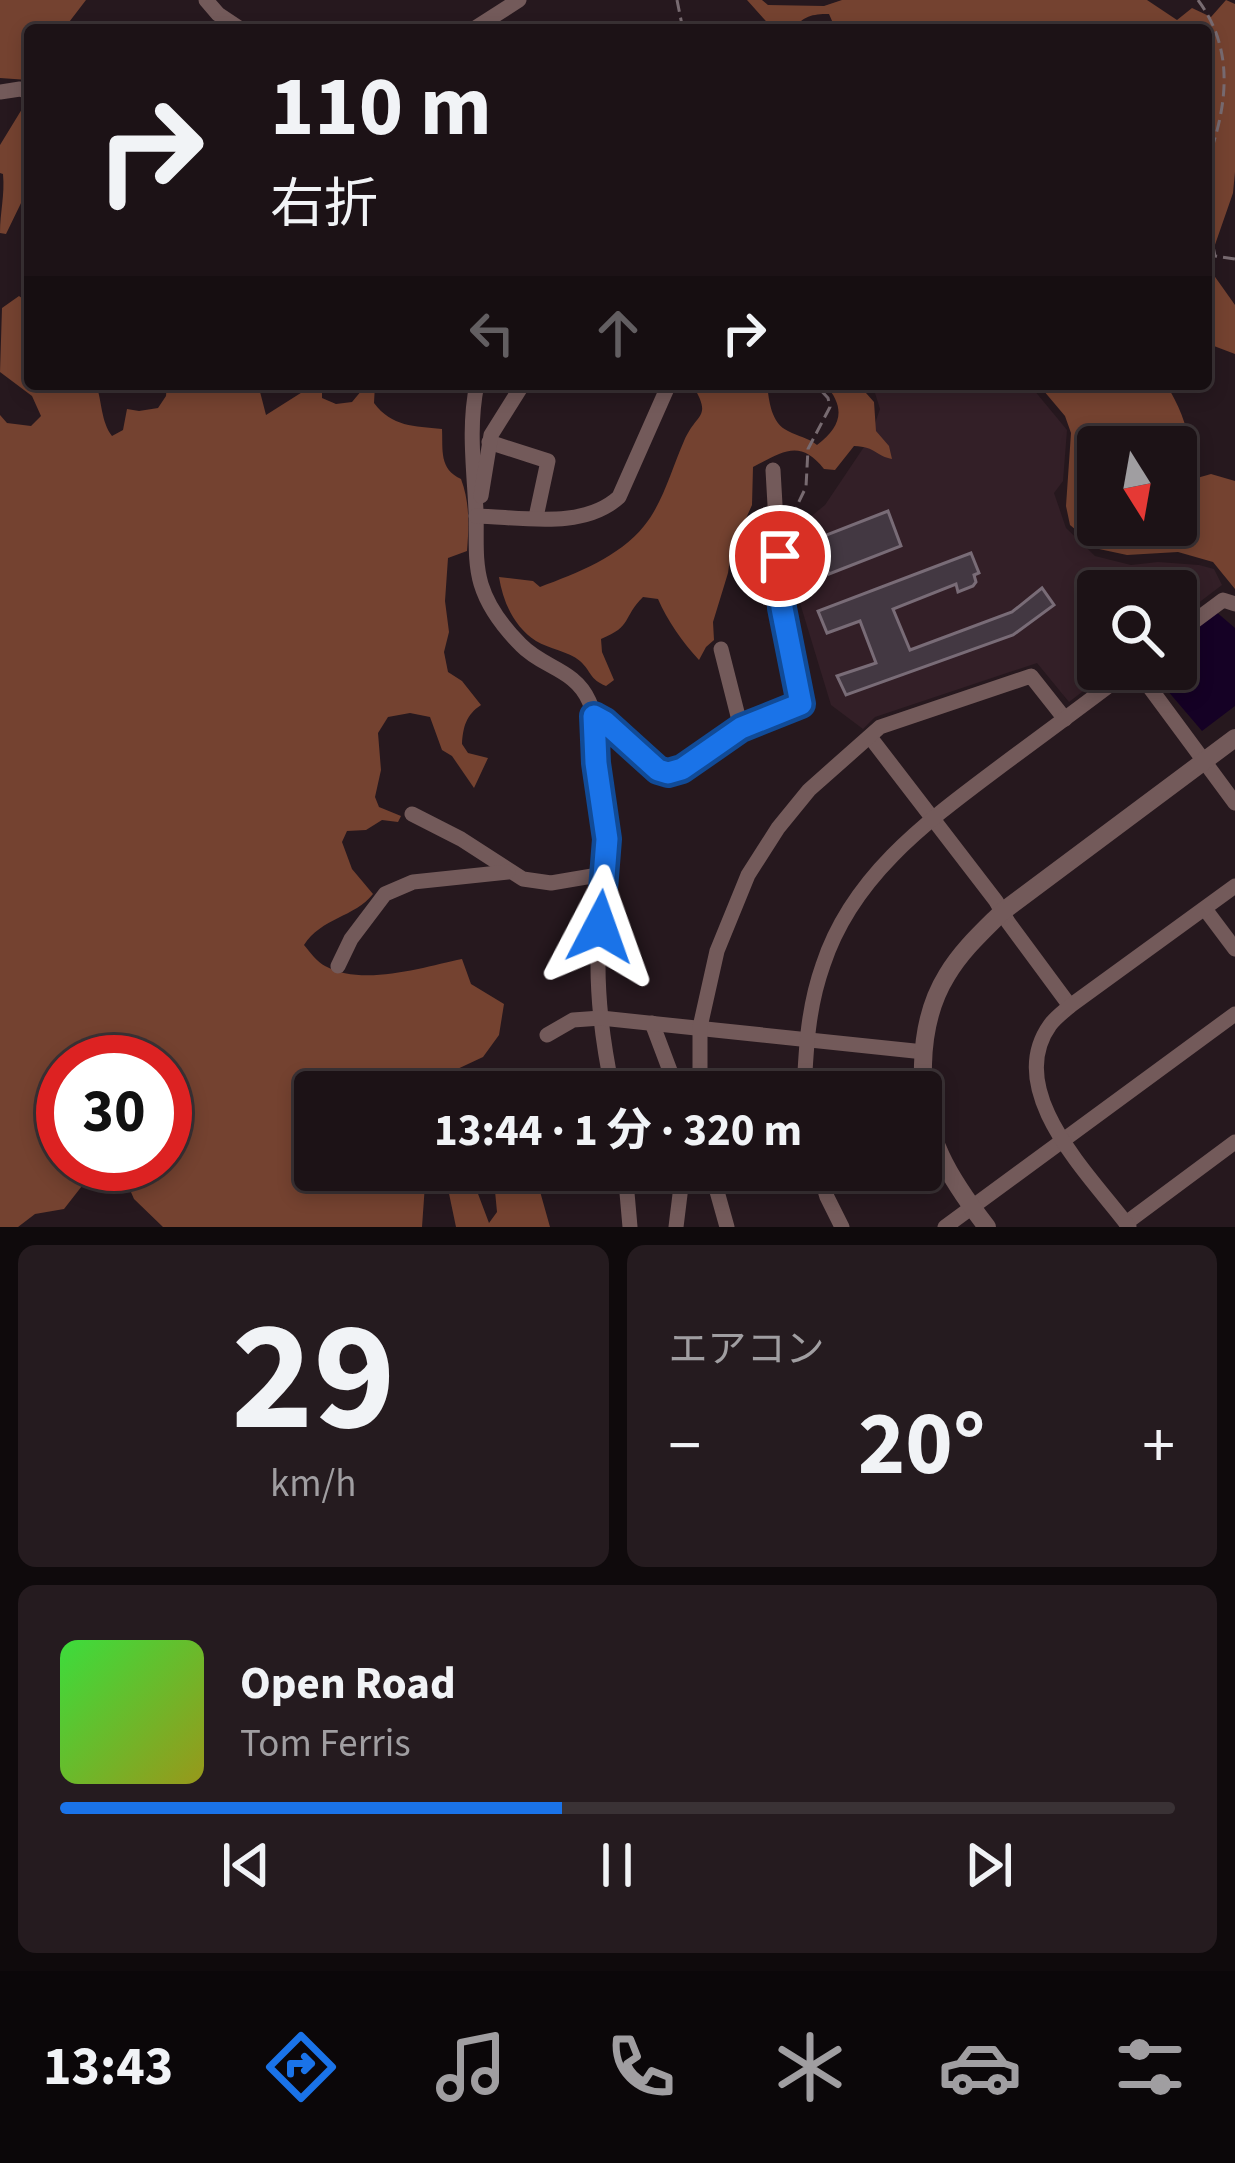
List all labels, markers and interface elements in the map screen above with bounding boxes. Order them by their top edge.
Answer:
text: 110 m [270,48,492,168]
icon: right [72,72,228,228]
text: 右折 [270,167,378,244]
icon: left [459,300,525,366]
icon: ahead [585,300,651,366]
icon: right [711,300,777,366]
north arrow [1077,426,1197,546]
map controls [1077,426,1197,690]
pin [729,505,831,607]
icon: arrive [747,523,813,589]
button: search [1077,570,1197,690]
position arrow [537,864,663,990]
speed limit sign: 30 [36,1035,192,1191]
text: 13:44 · 1 分 · 320 m [434,1099,802,1163]
text: 29 [231,1267,396,1489]
text: エアコン [669,1322,825,1378]
text: 20° [858,1381,986,1509]
text: − [669,1399,701,1493]
text: + [1142,1399,1175,1493]
text: km/h [270,1456,357,1512]
text: Open Road [240,1652,456,1716]
text: Tom Ferris [240,1716,411,1772]
icon: previous [213,1832,279,1898]
icon: pause [584,1832,650,1898]
icon: next [956,1832,1022,1898]
icon: directions [259,2025,343,2109]
icon: music [429,2025,513,2109]
icon: phone [599,2025,683,2109]
icon: climate [768,2025,852,2109]
icon: car [938,2025,1022,2109]
icon: filters [1108,2025,1192,2109]
text: 13:43 [43,2029,173,2106]

